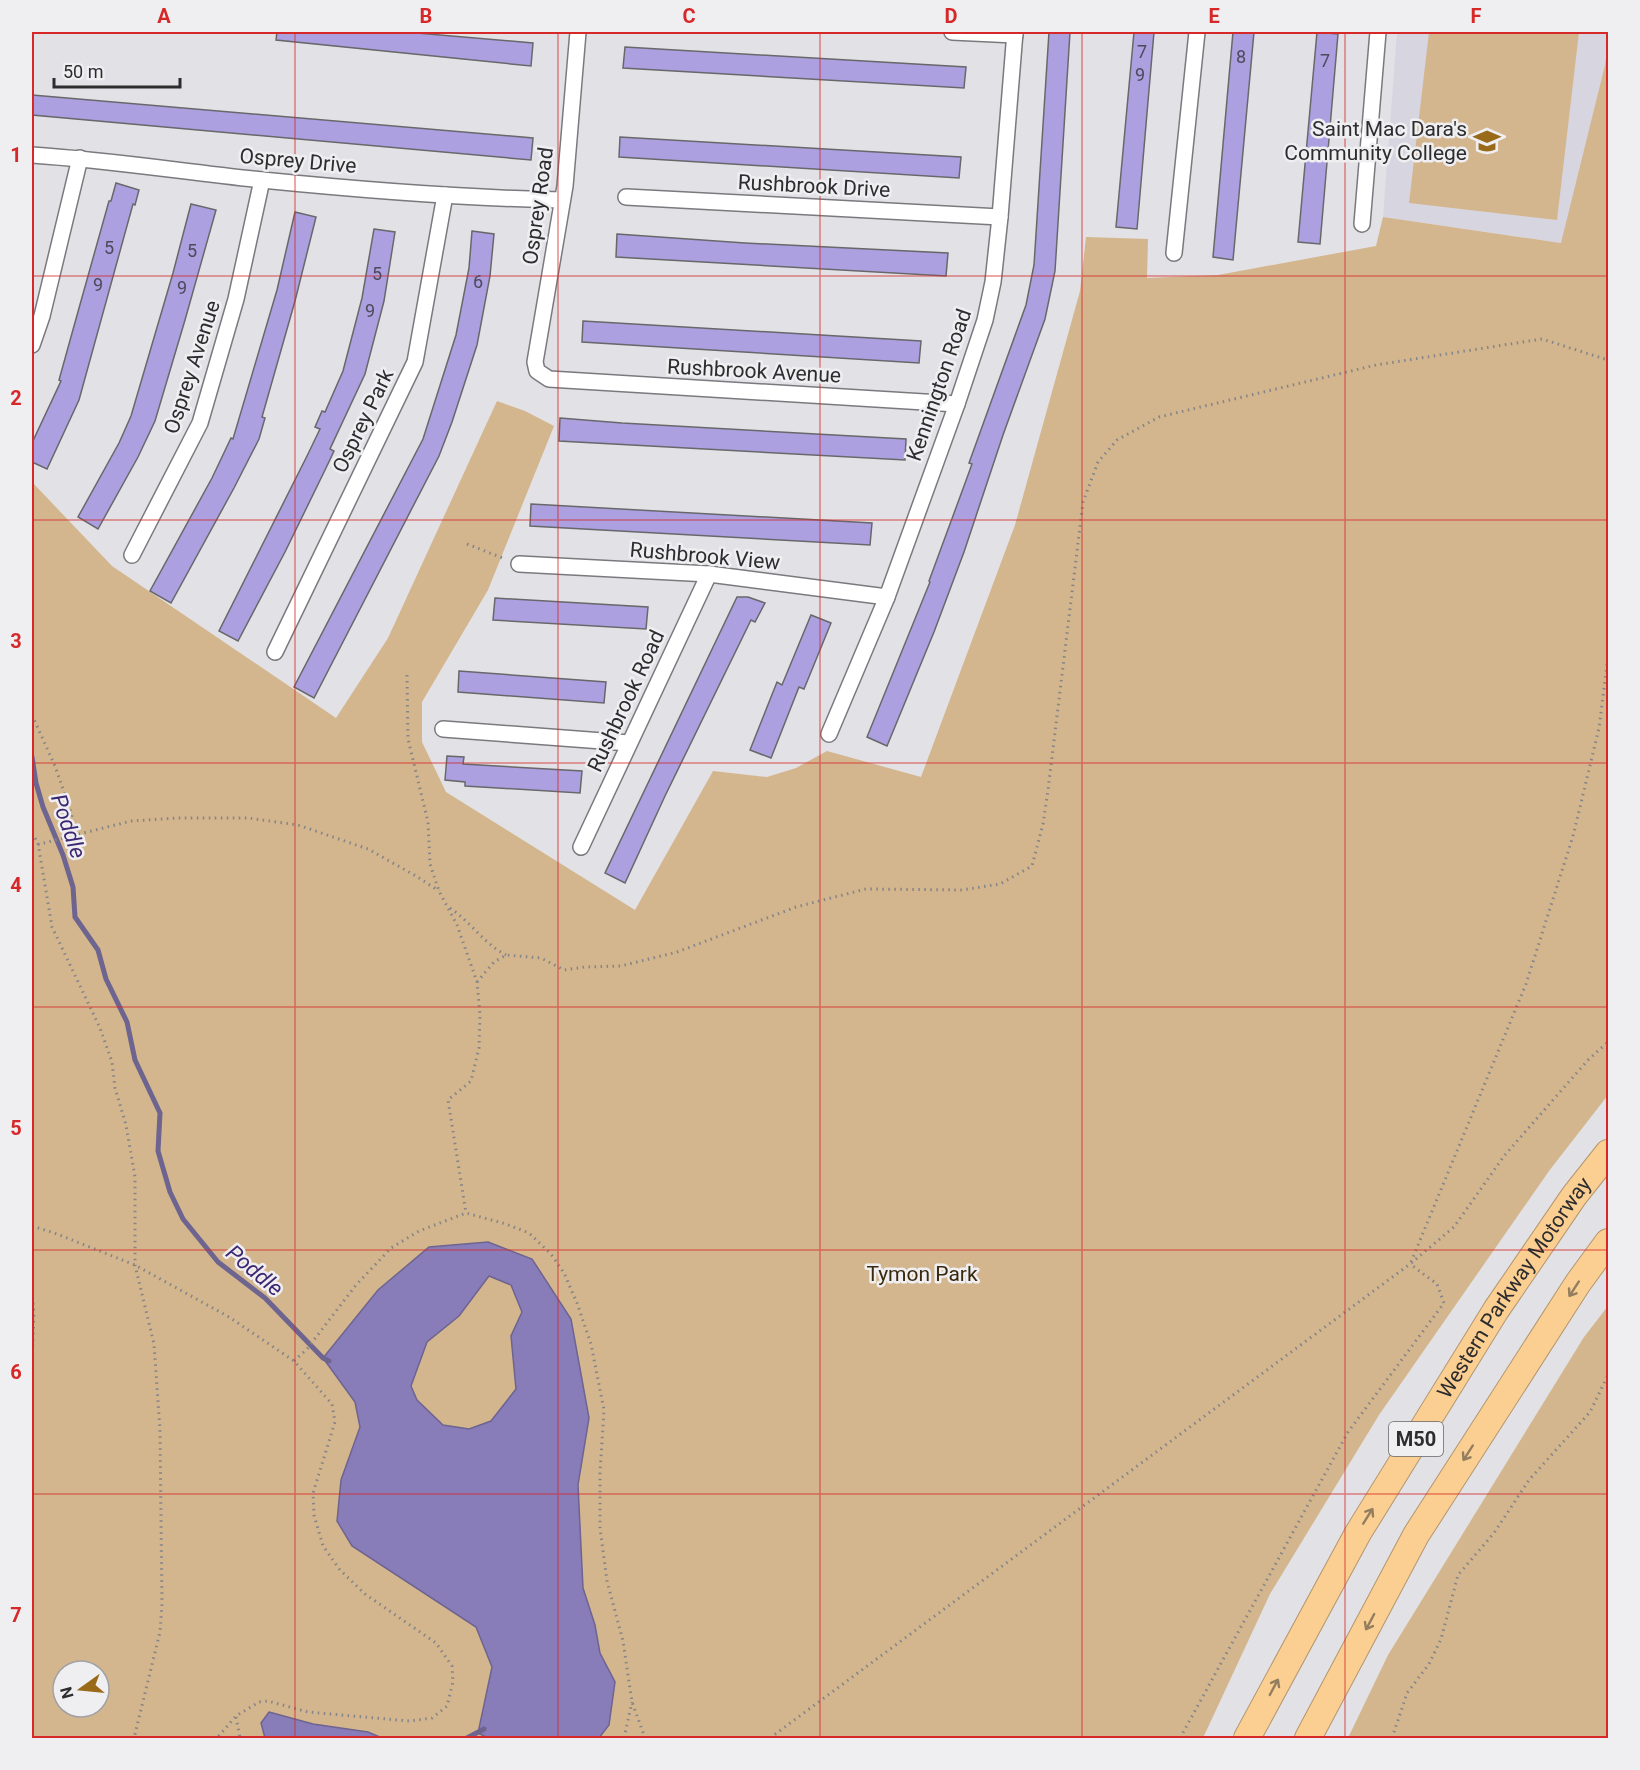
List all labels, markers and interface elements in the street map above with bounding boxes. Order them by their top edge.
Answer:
text: A [157,4,171,28]
text: B [420,4,432,28]
text: C [682,4,696,28]
text: D [945,4,958,28]
text: E [1208,4,1220,28]
text: F [1471,4,1482,28]
house number: 7 [1137,41,1147,62]
house number: 8 [1236,46,1246,67]
house number: 7 [1320,50,1330,71]
scale bar [54,51,180,89]
text: 50 m [63,61,103,82]
house number: 9 [1135,64,1145,85]
place label: Saint Mac Dara's Community College [1284,117,1467,165]
school or university icon: Saint Mac Dara's Community College [1472,126,1502,156]
text: 1 [10,143,22,167]
street label: Osprey Drive [239,144,357,178]
street label: Osprey Road [518,146,558,266]
street label: Rushbrook Drive [737,170,891,202]
house number: 5 [104,237,114,258]
house number: 5 [187,240,197,261]
house number: 5 [372,263,382,284]
house number: 6 [473,271,483,292]
house number: 9 [93,274,103,295]
house number: 9 [177,277,187,298]
street label: Osprey Avenue [159,297,225,437]
house number: 9 [365,300,375,321]
street label: Kennington Road [902,306,976,464]
street label: Rushbrook Avenue [666,354,842,388]
street label: Osprey Park [328,365,399,477]
text: 2 [10,386,22,410]
street label: Rushbrook View [629,537,781,575]
street label: Rushbrook Road [583,626,669,776]
text: 3 [10,629,22,653]
water label: Poddle [46,791,91,861]
text: 4 [10,873,22,897]
text: 5 [10,1116,22,1140]
street label: Western Parkway Motorway [1432,1172,1596,1403]
water label: Poddle [221,1240,288,1301]
park label: Tymon Park [866,1262,978,1286]
one-way arrow [1567,1281,1580,1298]
text: 6 [10,1360,22,1384]
road number: M50 [1389,1422,1443,1456]
one-way arrow [1462,1445,1475,1462]
one-way arrow [1363,1508,1375,1525]
text: 7 [10,1603,22,1627]
one-way arrow [1364,1612,1375,1630]
north arrow [51,1659,111,1719]
one-way arrow [1268,1679,1280,1696]
text: N [56,1685,78,1701]

